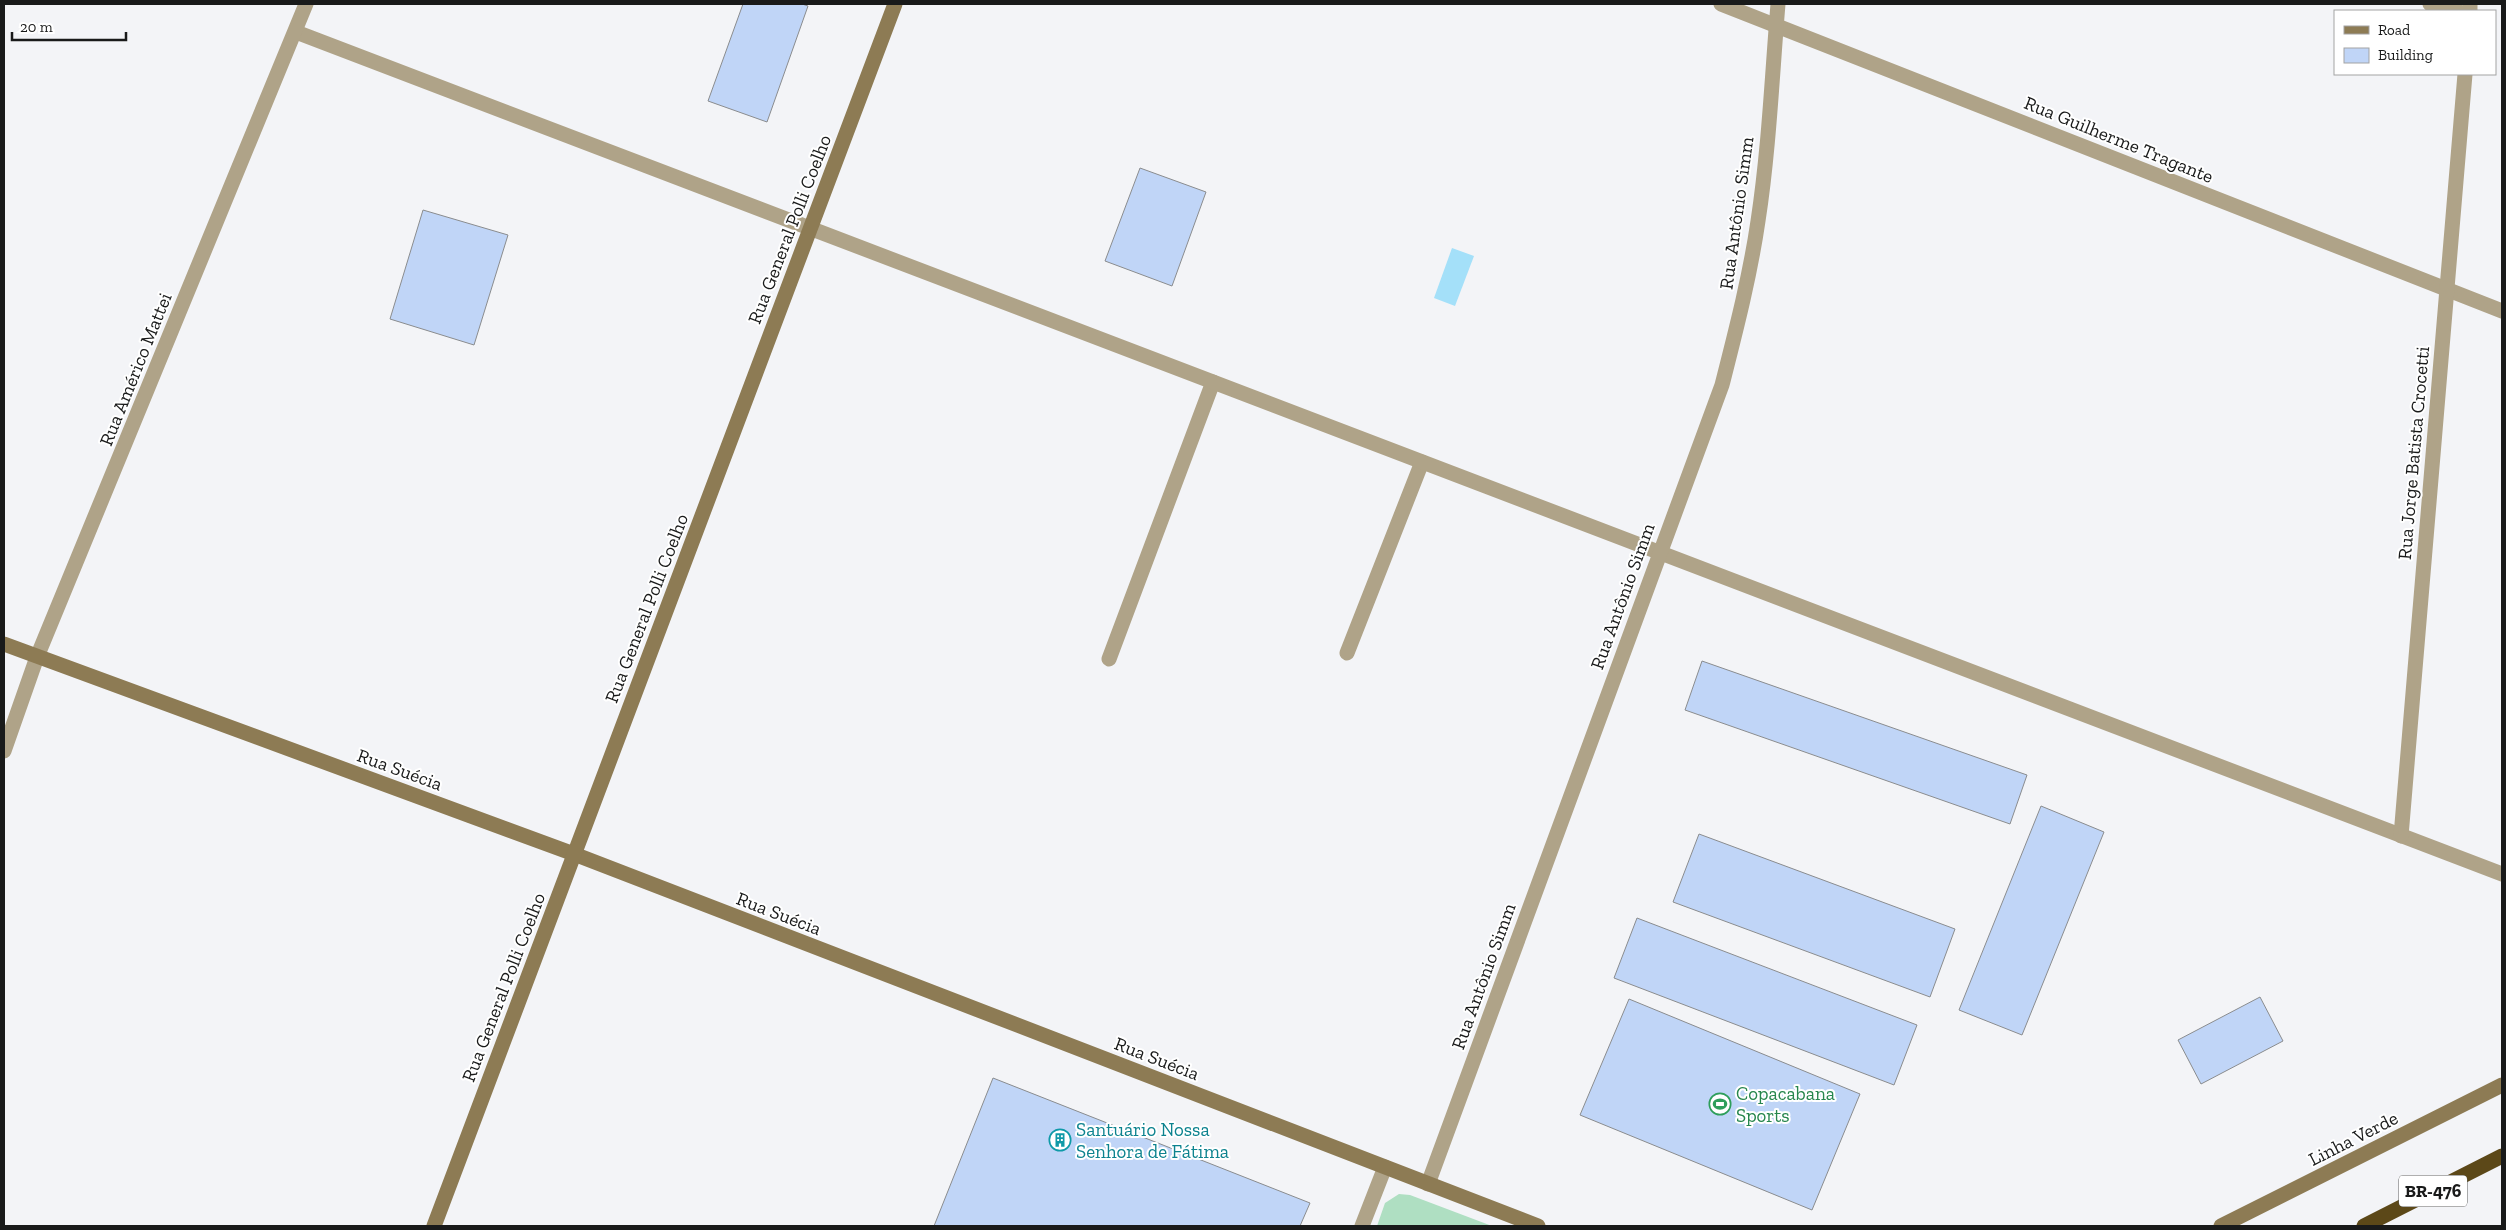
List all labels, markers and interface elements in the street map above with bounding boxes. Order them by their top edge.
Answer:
scale bar [12,10,126,42]
legend [2334,10,2496,75]
text: 20 m [20,18,53,36]
text: Road [2378,21,2411,39]
text: Building [2378,46,2433,64]
street label: Rua Guilherme Tragante [2021,91,2217,188]
street label: Rua General Polli Coelho [743,131,836,327]
street label: Rua Antônio Simm [1714,135,1759,291]
street label: Rua Américo Mattei [94,289,177,449]
street label: Rua Jorge Batista Crocetti [2393,345,2434,561]
street label: Rua General Polli Coelho [600,510,693,706]
street label: Rua Antônio Simm [1585,519,1660,672]
street label: Rua Suécia [354,743,446,795]
street label: Rua Suécia [733,887,824,940]
street label: Rua General Polli Coelho [457,889,550,1085]
street label: Rua Antônio Simm [1446,899,1521,1052]
street label: Rua Suécia [1111,1032,1202,1085]
place label: Copacabana Sports [1736,1082,1835,1127]
sports icon: Copacabana Sports [1708,1092,1732,1116]
street label: Linha Verde [2305,1106,2402,1171]
place label: Santuário Nossa Senhora de Fátima [1076,1118,1229,1163]
building icon: Santuário Nossa Senhora de Fátima [1048,1128,1072,1152]
road number: BR-476 [2399,1176,2467,1206]

